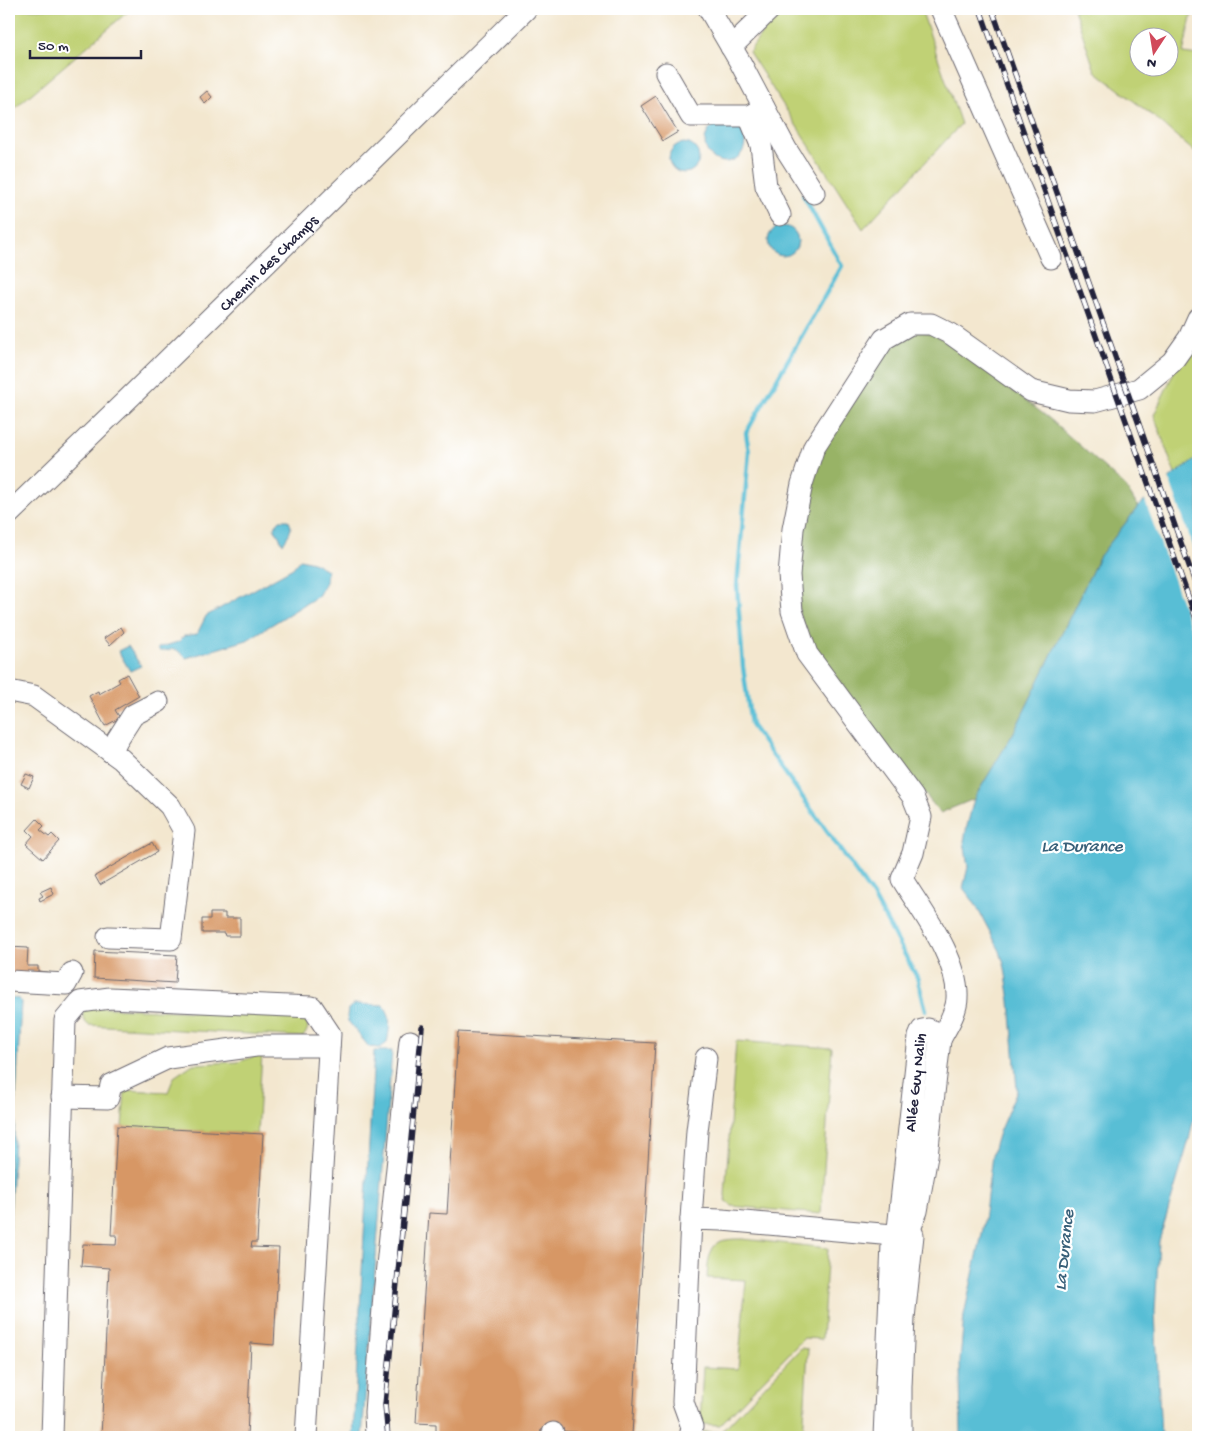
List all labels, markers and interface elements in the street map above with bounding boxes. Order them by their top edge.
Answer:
scale bar [30,28,141,60]
north arrow [1130,28,1180,78]
text: 50 m [38,38,69,56]
text: N [1146,53,1158,72]
street label: Chemin des Champs [217,211,324,317]
water label: La Durance [1041,837,1123,858]
street label: Allée Guy Nalin [903,1030,933,1133]
water label: La Durance [1051,1208,1080,1292]

